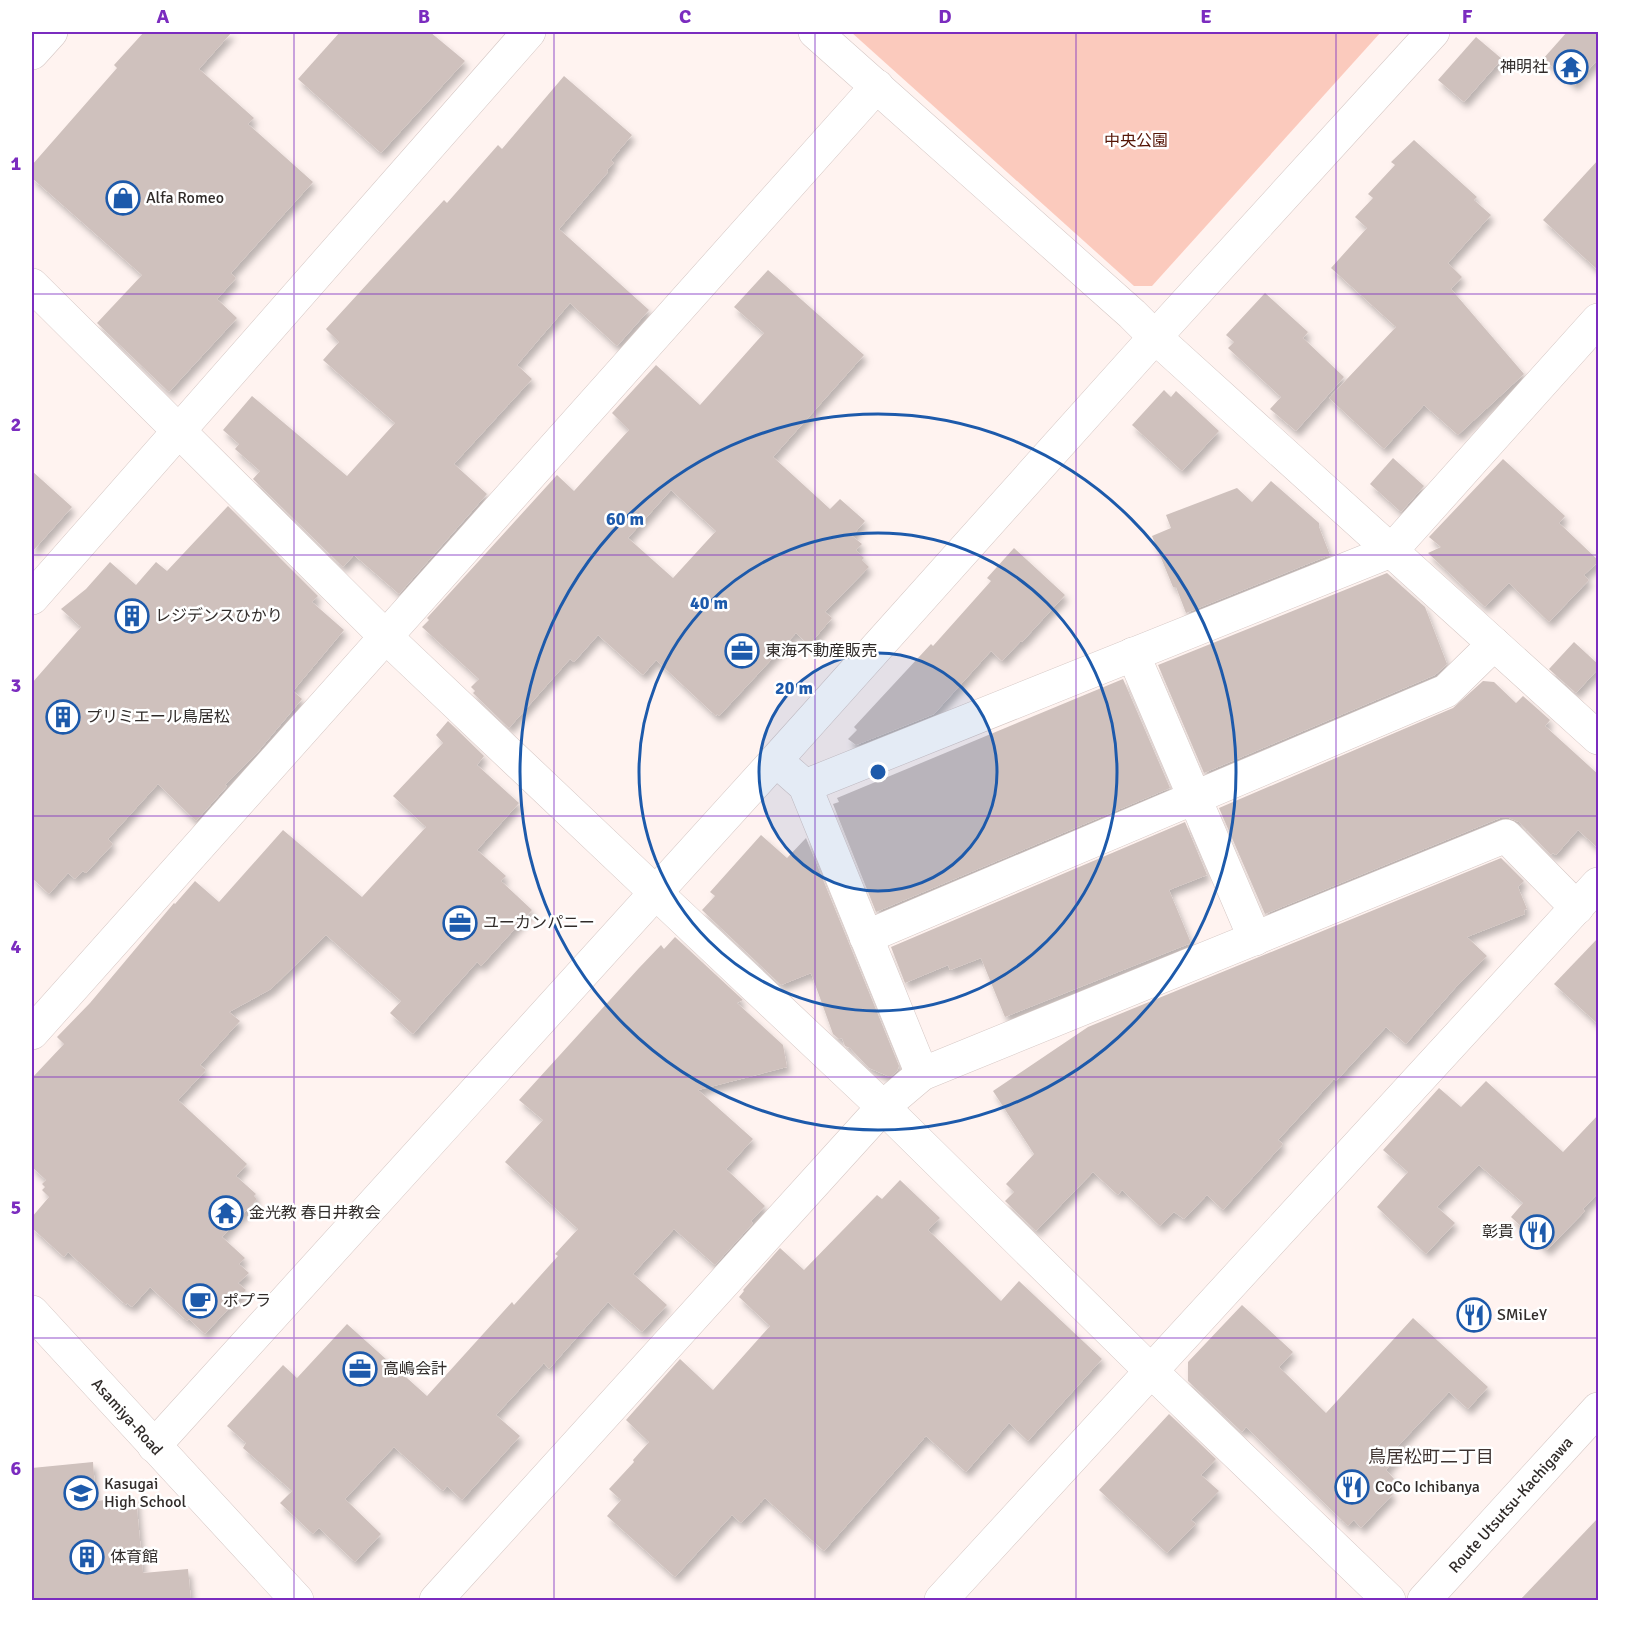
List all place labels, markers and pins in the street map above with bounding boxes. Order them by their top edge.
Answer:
temple icon: 神明社 [1553,49,1589,85]
place label: 神明社 [1500,57,1548,77]
shop icon: Alfa Romeo [105,180,141,216]
place label: Alfa Romeo [146,188,224,208]
building icon: レジデンスひかり [114,598,150,634]
place label: レジデンスひかり [155,606,283,626]
office icon: 東海不動産販売 [724,633,760,669]
place label: 東海不動産販売 [765,641,877,661]
building icon: プリミエール鳥居松 [45,699,81,735]
place label: プリミエール鳥居松 [86,707,230,727]
centre of rings [868,762,888,782]
office icon: ユーカンパニー [442,905,478,941]
place label: ユーカンパニー [483,913,595,933]
temple icon: 金光教 春日井教会 [208,1195,244,1231]
place label: 金光教 春日井教会 [249,1203,381,1223]
restaurant icon: 彰貴 [1519,1214,1555,1250]
place label: 彰貴 [1482,1222,1514,1242]
cafe icon: ポプラ [182,1283,218,1319]
place label: ポプラ [223,1291,271,1311]
restaurant icon: SMiLeY [1456,1297,1492,1333]
place label: SMiLeY [1497,1305,1547,1325]
office icon: 高嶋会計 [342,1351,378,1387]
place label: 高嶋会計 [383,1359,447,1379]
restaurant icon: CoCo Ichibanya [1334,1469,1370,1505]
place label: Kasugai High School [104,1474,187,1512]
school or university icon: Kasugai High School [63,1475,99,1511]
place label: CoCo Ichibanya [1375,1477,1480,1497]
building icon: 体育館 [69,1539,105,1575]
place label: 体育館 [110,1547,158,1567]

